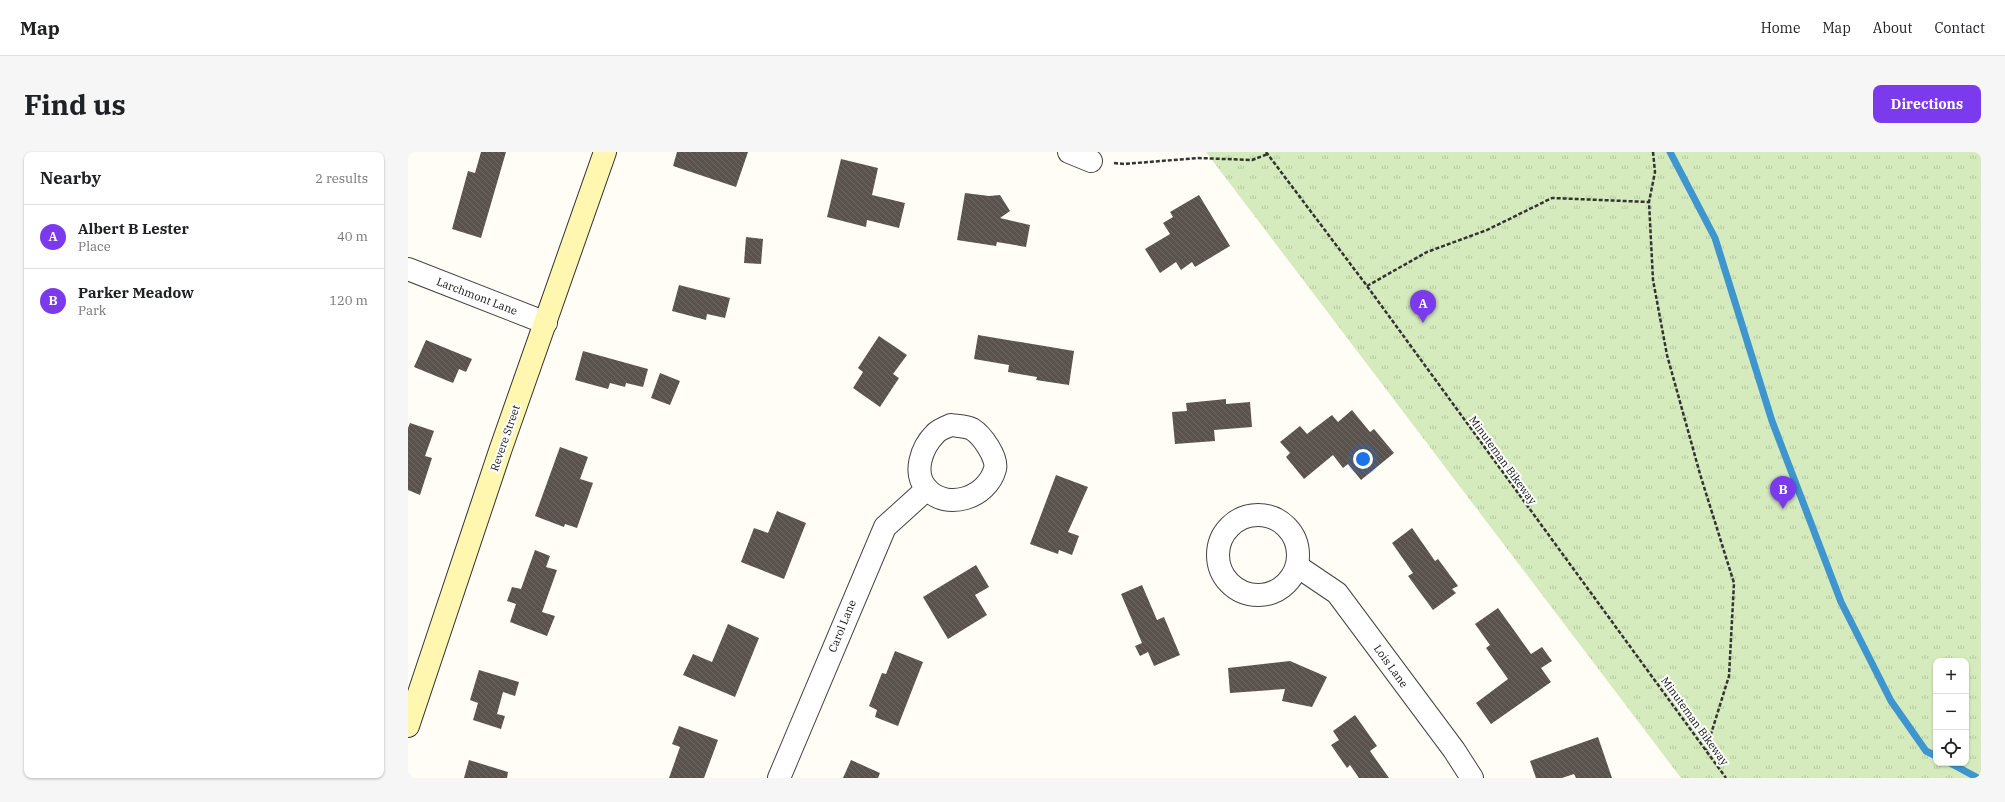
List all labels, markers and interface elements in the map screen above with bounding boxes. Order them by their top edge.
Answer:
text: Map [20,16,60,40]
text: Home [1761,19,1800,37]
text: Map [1822,19,1851,37]
text: About [1873,19,1912,37]
text: Contact [1934,19,1985,37]
button: Directions [1873,85,1981,123]
text: Find us [24,86,126,123]
text: Nearby [40,167,101,189]
text: 2 results [315,170,368,187]
text: Albert B Lester [78,219,189,238]
text: A [48,228,58,245]
text: 40 m [337,228,368,245]
text: Place [78,238,111,255]
street label: Larchmont Lane [435,274,520,318]
text: Parker Meadow [78,283,194,302]
pin: A [1410,290,1436,323]
text: B [48,292,58,309]
text: 120 m [329,292,368,309]
text: Park [78,302,106,319]
street label: Revere Street [487,403,523,473]
street label: Minuteman Bikeway [1466,413,1540,507]
your location [1353,449,1373,469]
pin: B [1770,476,1796,509]
street label: Carol Lane [825,598,859,654]
street label: Lois Lane [1371,642,1411,690]
map controls [1933,658,1969,766]
button: + [1933,658,1969,694]
street label: Minuteman Bikeway [1658,674,1732,768]
button: − [1933,694,1969,730]
button: locate [1933,730,1969,766]

